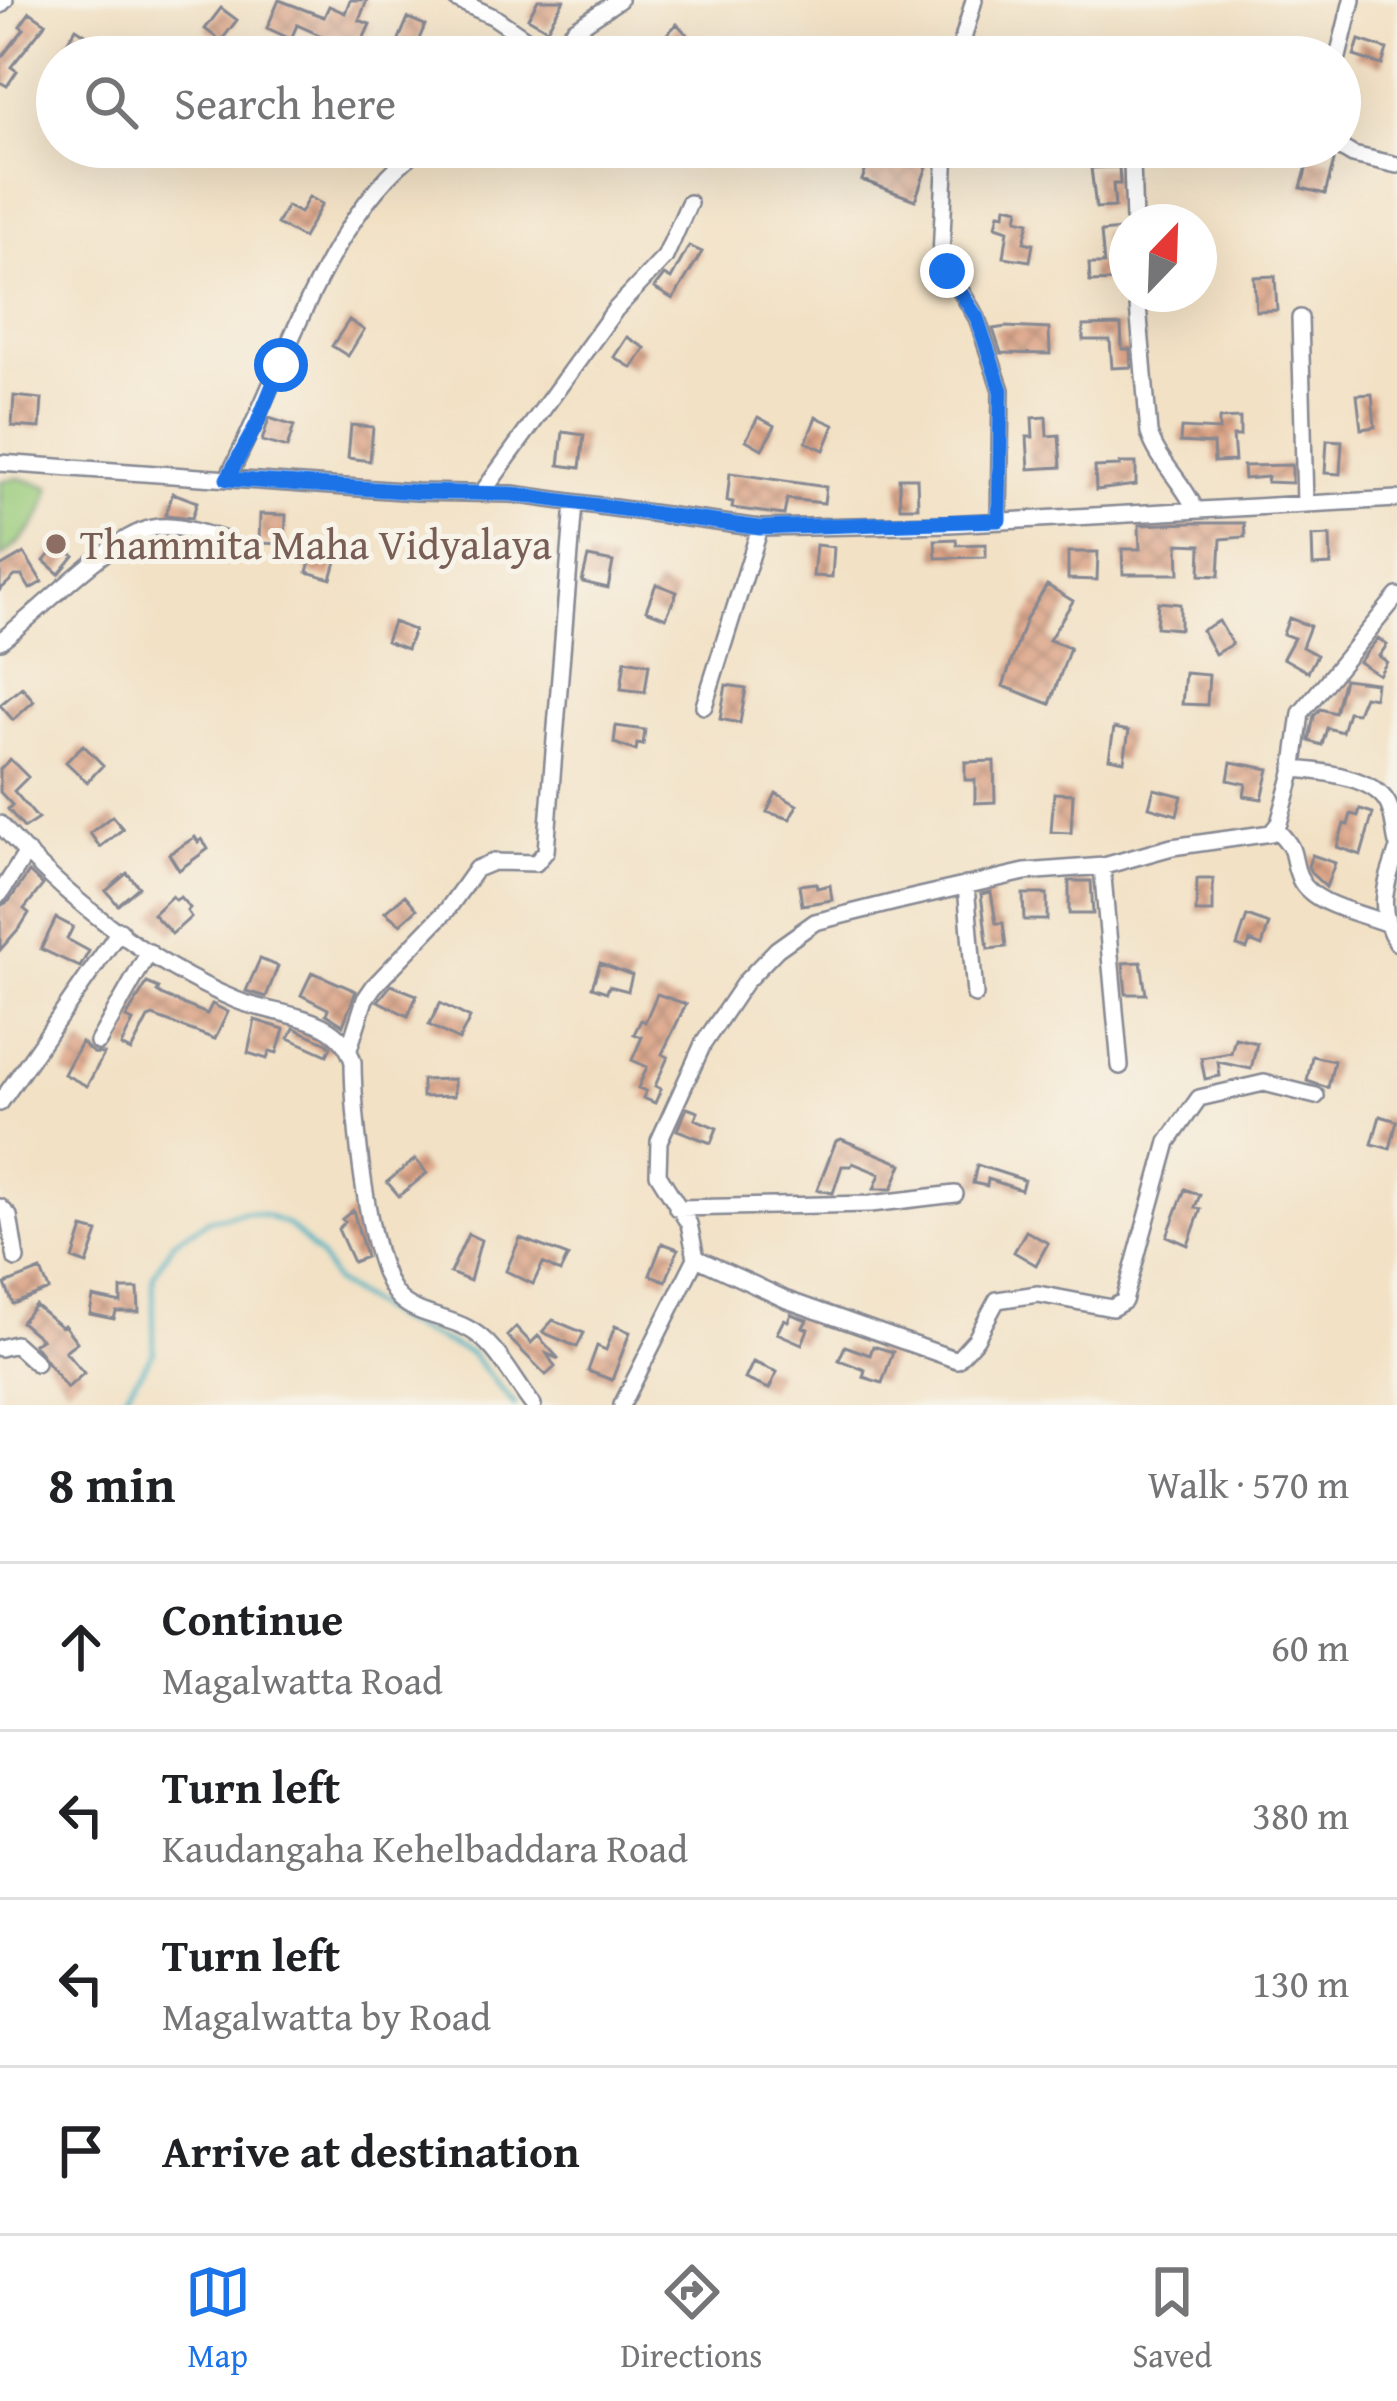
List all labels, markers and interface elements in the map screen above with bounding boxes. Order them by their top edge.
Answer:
search box [36,36,1361,168]
icon: search [78,69,144,135]
text: Search here [174,70,396,135]
north arrow [1109,204,1217,312]
route end [920,244,974,298]
route start [254,338,308,392]
place label: Thammita Maha Vidyalaya [80,513,552,574]
marker: Thammita Maha Vidyalaya [43,531,69,557]
text: 8 min [48,1446,175,1521]
text: Walk · 570 m [1148,1455,1349,1512]
text: Continue [162,1586,343,1651]
icon: ahead [48,1614,114,1680]
text: 60 m [1271,1618,1349,1675]
text: Magalwatta Road [162,1651,443,1708]
text: Turn left [162,1754,340,1819]
icon: left [48,1782,114,1848]
text: 380 m [1252,1786,1349,1843]
text: Kaudangaha Kehelbaddara Road [162,1819,688,1876]
text: Turn left [162,1922,340,1987]
icon: left [48,1950,114,2016]
text: 130 m [1252,1954,1349,2011]
text: Magalwatta by Road [162,1987,491,2044]
icon: arrive [48,2118,114,2184]
text: Arrive at destination [162,2118,580,2183]
tab: Map [185,2259,251,2379]
tab: Directions [621,2259,762,2379]
tab: Saved [1132,2259,1212,2379]

